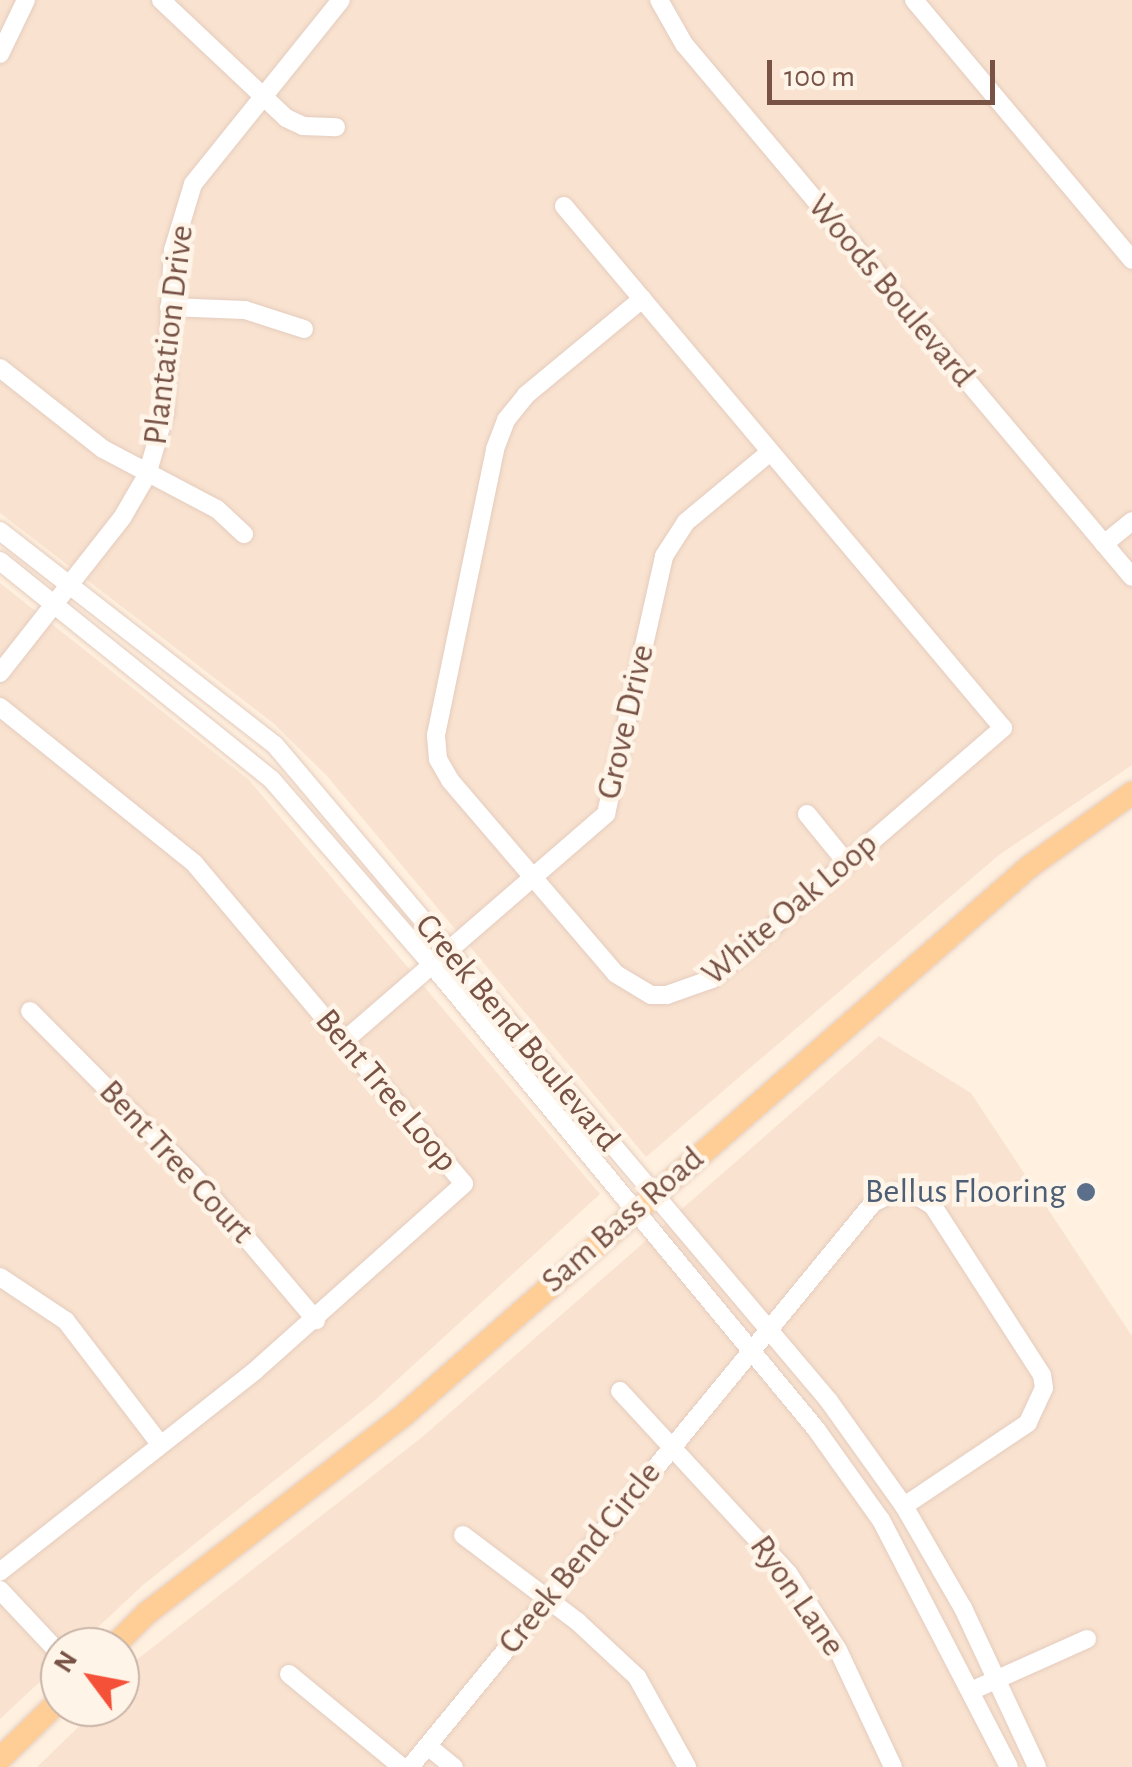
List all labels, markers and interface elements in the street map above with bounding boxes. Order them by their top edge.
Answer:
scale bar [772,40,1000,102]
text: 100 m [784,62,855,92]
street label: Woods Boulevard [798,186,984,396]
street label: Plantation Drive [135,223,203,447]
street label: Grove Drive [588,641,664,803]
street label: White Oak Loop [694,823,886,995]
street label: Creek Bend Boulevard [405,906,629,1160]
street label: Bent Tree Loop [306,1001,466,1181]
street label: Bent Tree Court [90,1071,262,1253]
street label: Sam Bass Road [533,1138,713,1302]
place label: Bellus Flooring [865,1171,1066,1213]
marker: Bellus Flooring [1075,1181,1097,1203]
street label: Creek Bend Circle [490,1453,670,1663]
street label: Ryon Lane [740,1527,854,1665]
north arrow [40,1627,140,1727]
text: N [49,1646,83,1678]

